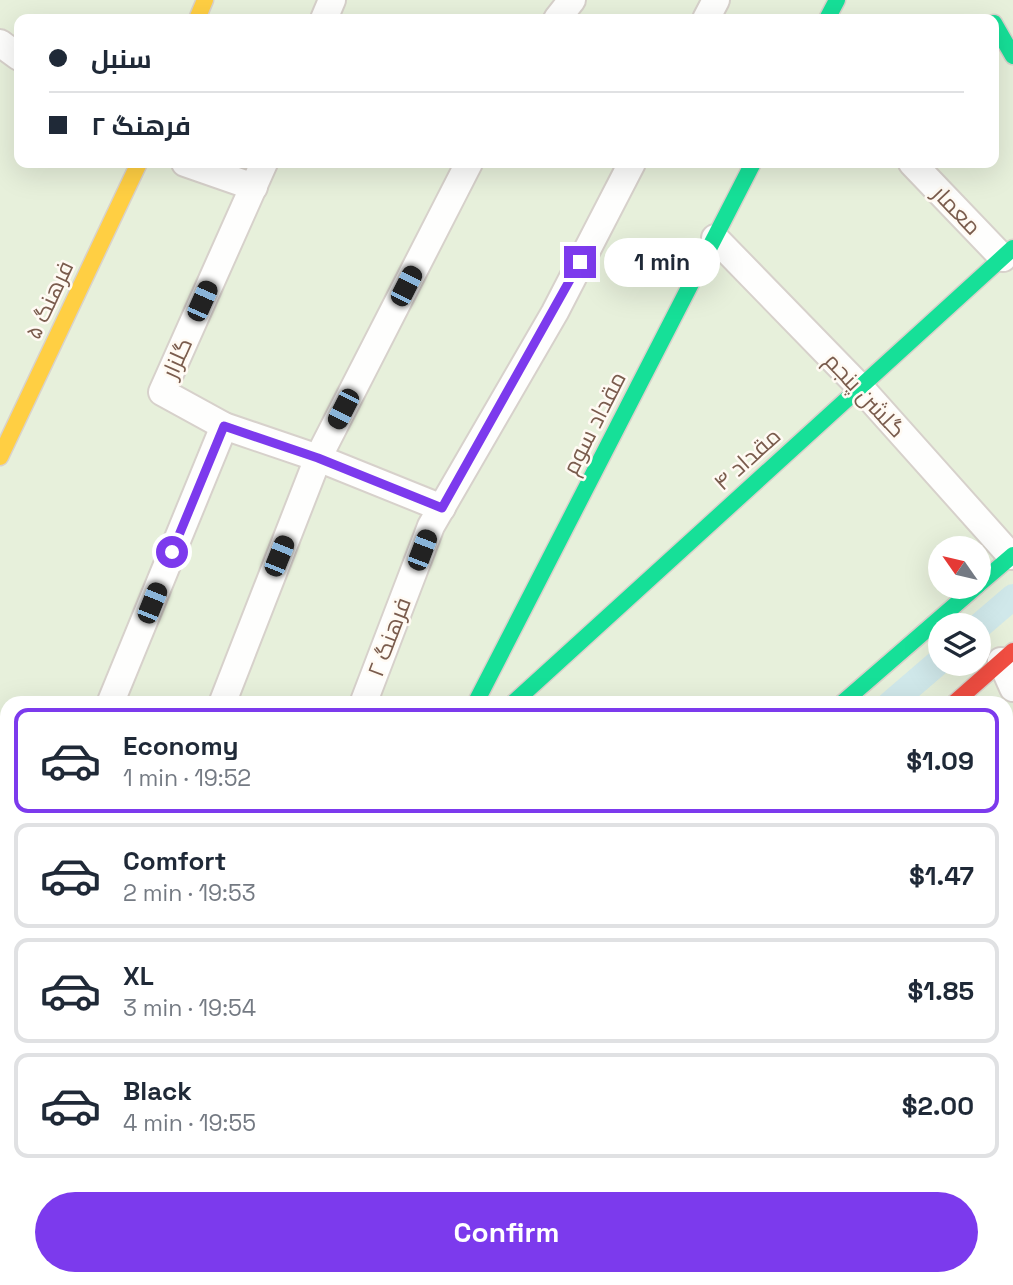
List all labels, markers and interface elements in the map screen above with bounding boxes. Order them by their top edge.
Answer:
text: سنبل [91,42,152,76]
text: فرهنگ ۲ [91,109,191,143]
street label: معمار [925,177,988,241]
callout: 1 min [604,238,720,286]
route end [564,246,596,278]
text: 1 min [634,247,690,277]
street label: فرهنگ ۵ [18,256,80,344]
car [388,263,425,309]
car [184,278,221,324]
street label: گلزار [154,333,199,385]
street label: گلشن پنجم [817,346,912,445]
street label: مقداد سوم [555,366,634,480]
car [325,386,362,432]
street label: مقداد ۴ [707,421,787,497]
car [405,527,440,573]
car [262,533,297,579]
route start [156,536,188,568]
north arrow [928,536,990,598]
map controls [928,536,991,676]
car [135,580,170,626]
street label: فرهنگ ۲ [360,593,418,681]
button: layers [928,613,991,676]
icon: car [39,729,102,792]
text: Economy [123,729,239,763]
text: $1.09 [906,744,974,778]
text: 1 min · 19:52 [123,763,251,793]
icon: car [39,844,102,907]
text: Comfort [123,844,226,878]
text: $1.47 [909,859,974,893]
text: 2 min · 19:53 [123,878,256,908]
icon: car [39,959,102,1022]
text: XL [123,959,154,993]
text: $1.85 [908,974,974,1008]
text: 3 min · 19:54 [123,993,256,1023]
icon: car [39,1074,102,1137]
text: Black [123,1074,192,1108]
text: $2.00 [902,1089,974,1123]
text: 4 min · 19:55 [123,1108,256,1138]
button: Confirm [35,1192,978,1272]

